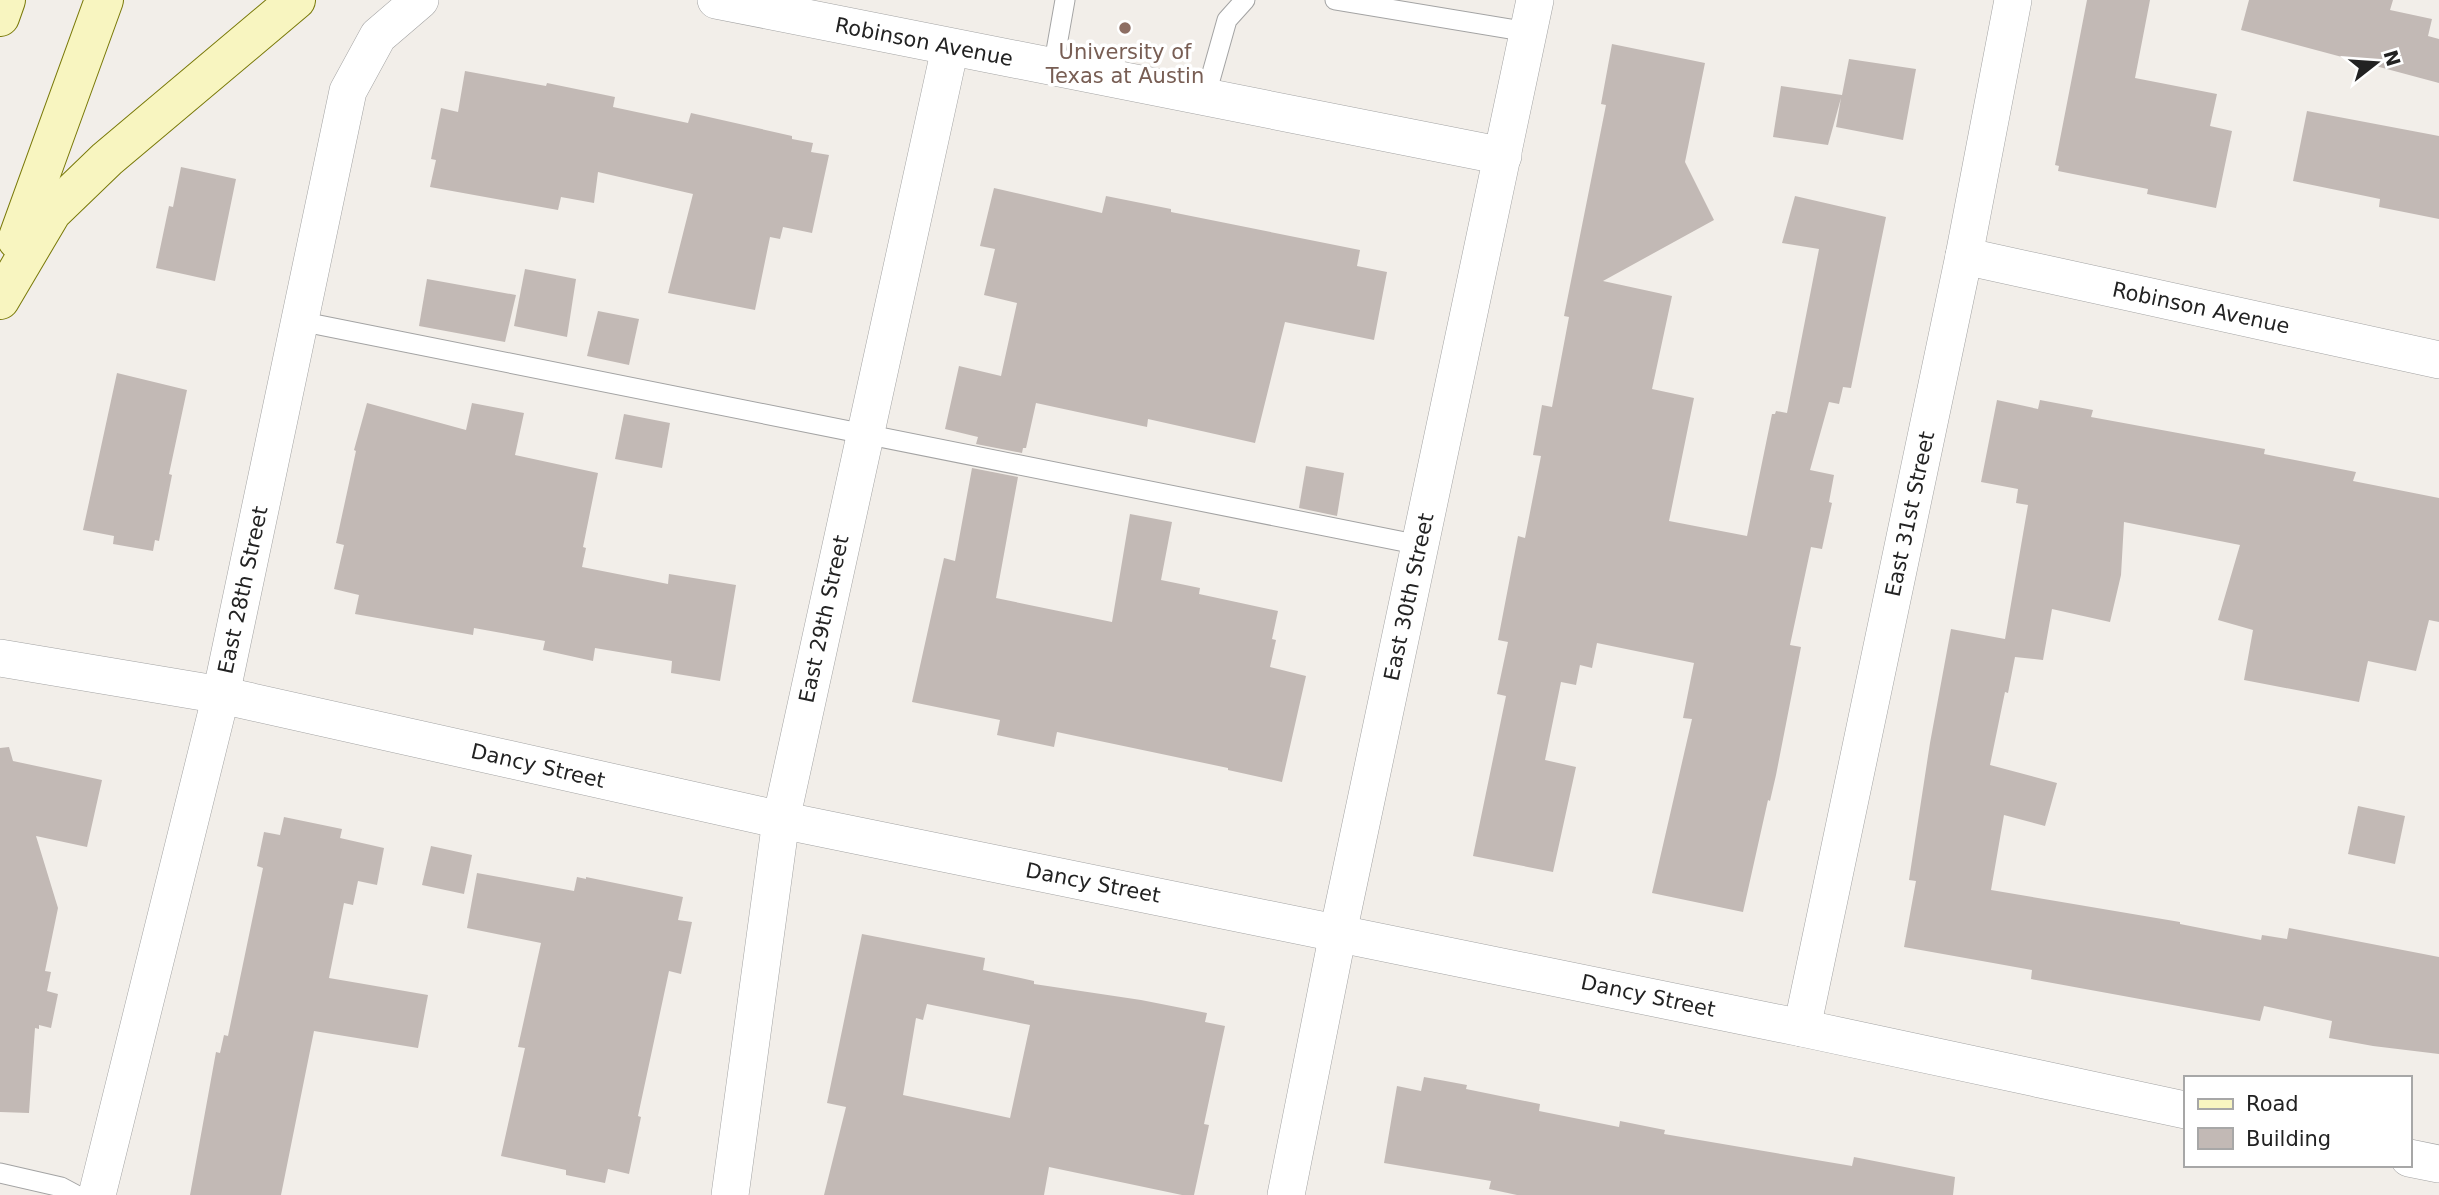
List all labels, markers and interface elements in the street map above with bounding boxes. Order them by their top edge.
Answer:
street label: Robinson Avenue [833,13,1015,71]
marker: University of Texas at Austin [1117,20,1133,36]
north arrow [2341,28,2411,98]
place label: University of Texas at Austin [1045,40,1204,88]
text: N [2379,47,2405,69]
street label: Robinson Avenue [2110,277,2292,339]
street label: East 31st Street [1881,429,1939,599]
street label: East 28th Street [214,504,272,676]
street label: East 30th Street [1380,511,1438,683]
street label: East 29th Street [795,533,853,705]
street label: Dancy Street [469,739,607,793]
street label: Dancy Street [1024,858,1162,908]
street label: Dancy Street [1579,970,1717,1022]
legend [2184,1076,2411,1167]
text: Road [2246,1092,2299,1116]
text: Building [2246,1127,2331,1151]

